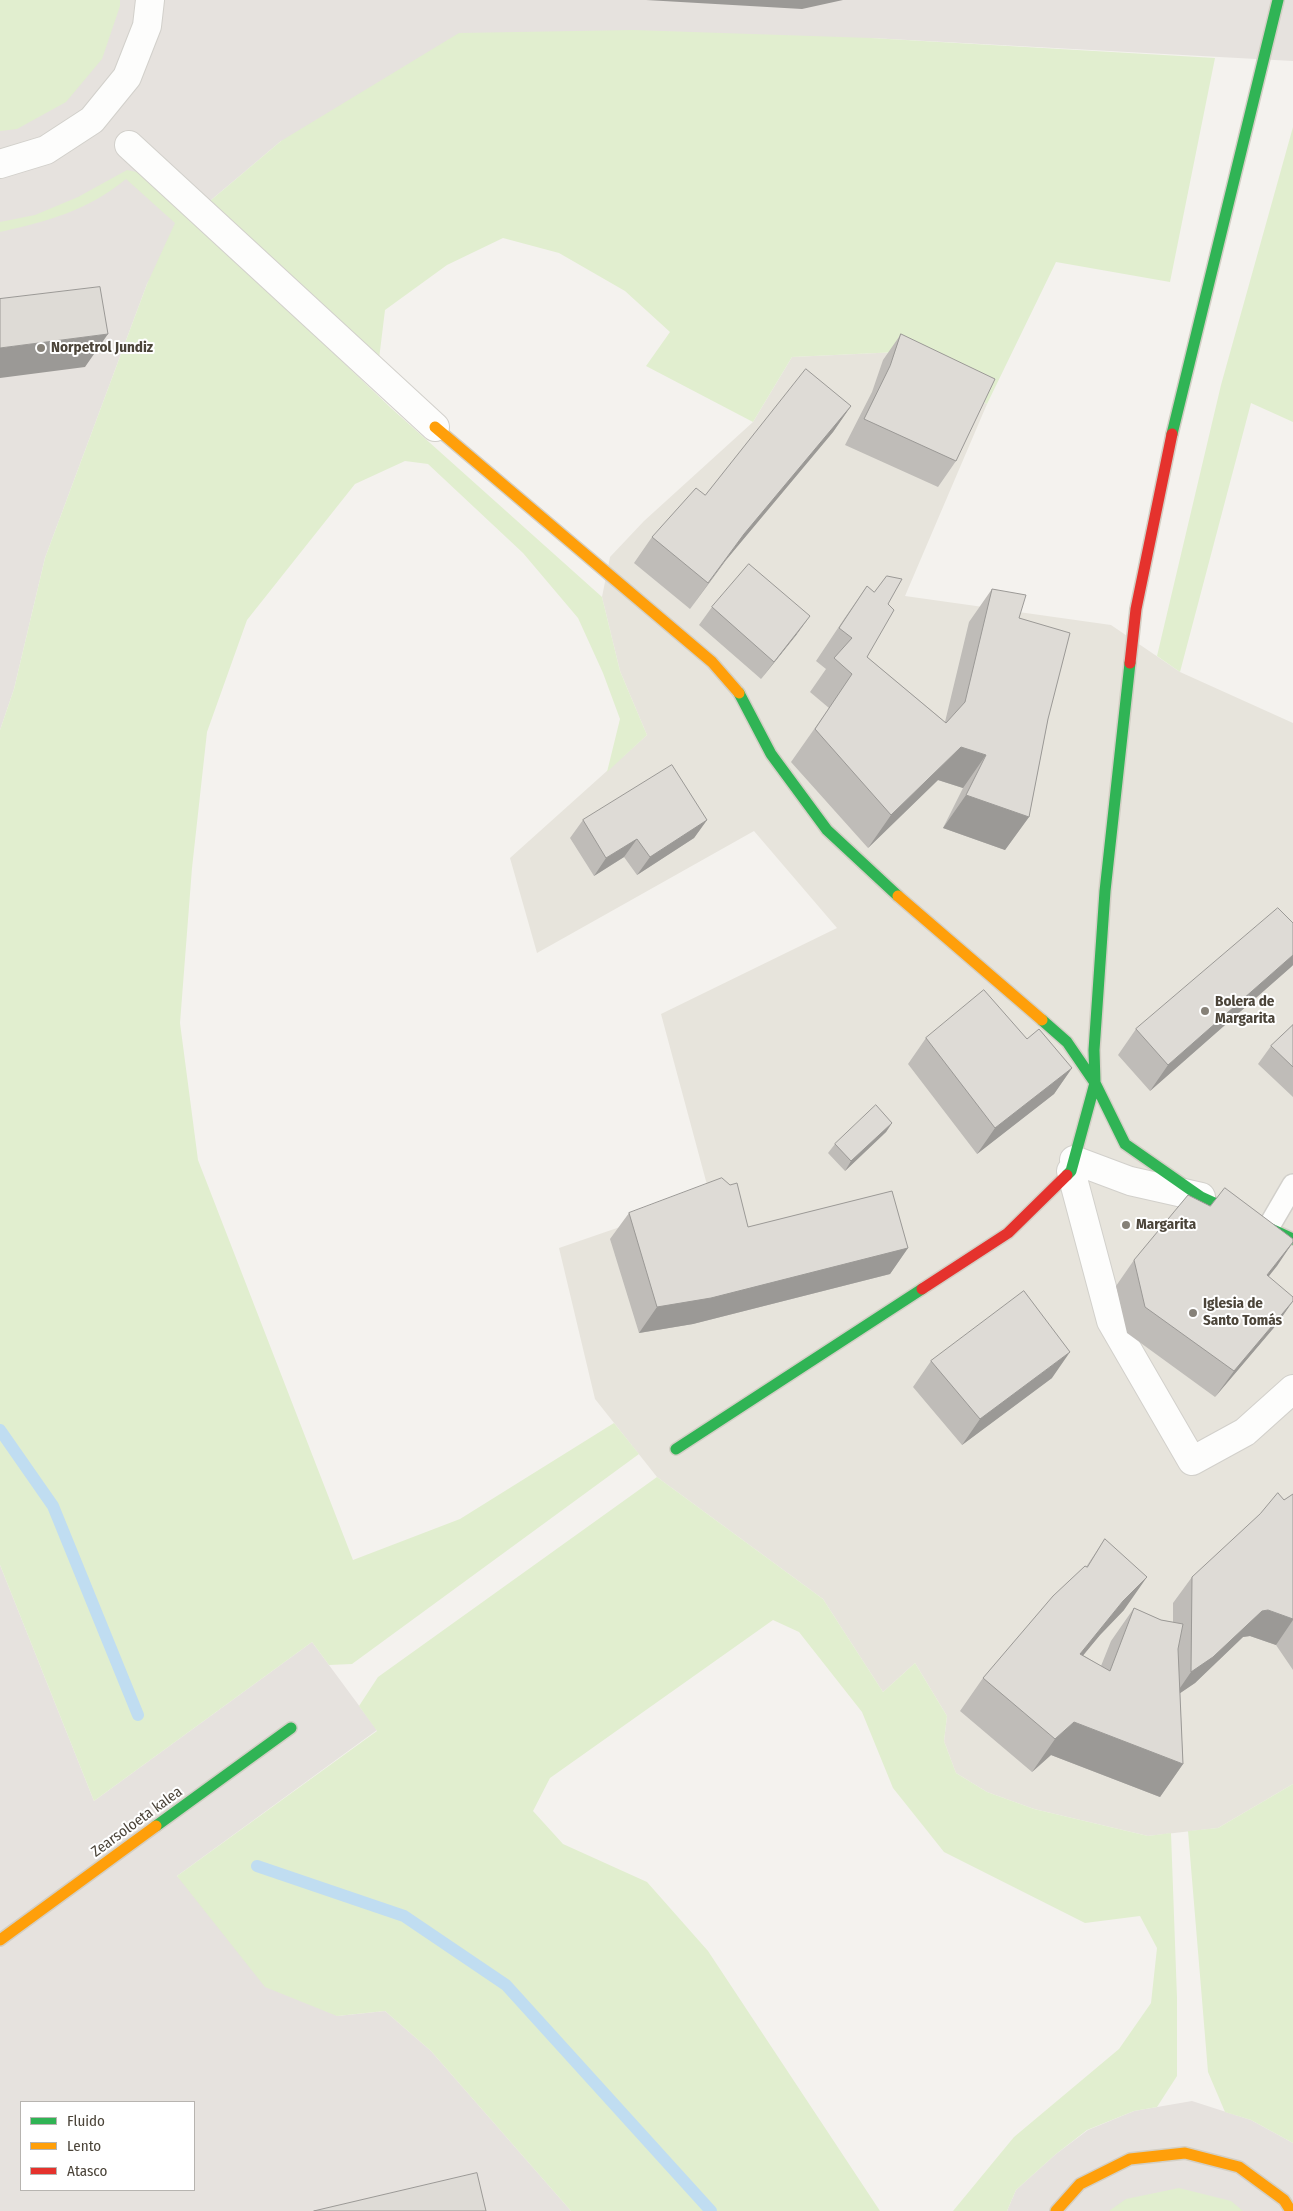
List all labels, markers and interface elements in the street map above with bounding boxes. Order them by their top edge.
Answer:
place label: Norpetrol Jundiz [51,339,153,357]
marker: Norpetrol Jundiz [35,342,47,354]
place label: Bolera de Margarita [1215,993,1275,1028]
marker: Bolera de Margarita [1199,1005,1211,1017]
place label: Margarita [1136,1216,1196,1234]
marker: Margarita [1120,1219,1132,1231]
place label: Iglesia de Santo Tomás [1203,1295,1282,1330]
marker: Iglesia de Santo Tomás [1187,1307,1199,1319]
street label: Zearsoloeta kalea [88,1783,186,1861]
legend [20,2101,195,2191]
text: Fluido [67,2112,105,2130]
text: Lento [67,2137,101,2155]
text: Atasco [67,2162,107,2180]

